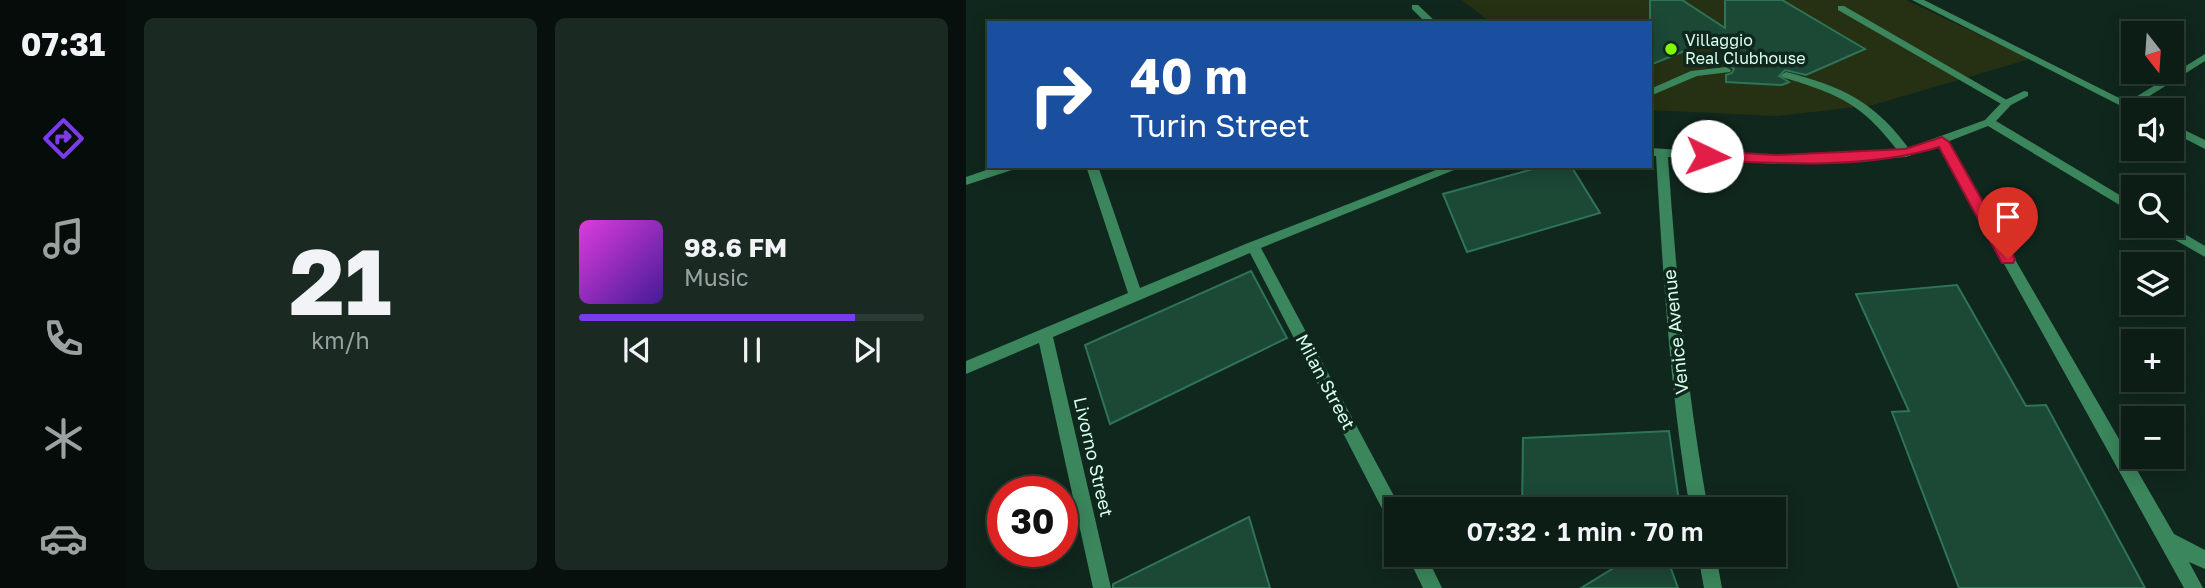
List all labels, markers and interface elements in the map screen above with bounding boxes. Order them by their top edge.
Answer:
north arrow [2121,21,2184,84]
map controls [2121,21,2184,469]
text: 07:31 [21,25,105,63]
place label: Villaggio Real Clubhouse [1685,30,1806,68]
marker: Villaggio Real Clubhouse [1663,41,1679,57]
text: 40 m [1130,46,1248,105]
icon: right [1015,49,1106,140]
button: sound [2121,98,2184,161]
text: Turin Street [1130,106,1310,144]
icon: directions [39,114,88,163]
position arrow [1670,119,1744,193]
button: search [2121,175,2184,238]
pin [1978,187,2038,259]
icon: arrive [1989,198,2027,236]
icon: music [39,214,88,263]
text: 21 [289,226,392,335]
text: 98.6 FM [684,232,787,263]
button: layers [2121,252,2184,315]
text: Music [684,263,749,291]
street label: Venice Avenue [1658,268,1693,396]
icon: phone [39,314,88,363]
text: km/h [311,326,370,354]
button: + [2121,329,2184,392]
street label: Milan Street [1292,330,1360,433]
icon: previous [618,331,656,369]
icon: pause [733,331,771,369]
icon: next [848,331,886,369]
street label: Livorno Street [1070,395,1118,519]
button: − [2121,406,2184,469]
icon: climate [39,414,88,463]
speed limit sign: 30 [987,476,1078,567]
icon: car [39,514,88,563]
text: 07:32 · 1 min · 70 m [1466,516,1704,547]

